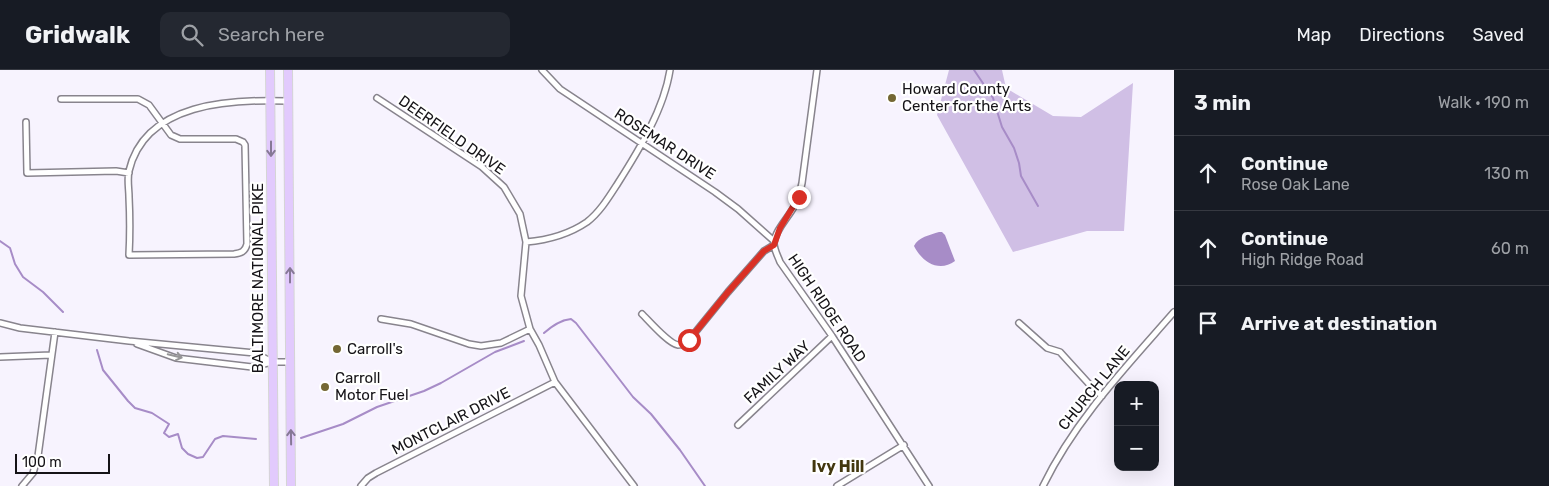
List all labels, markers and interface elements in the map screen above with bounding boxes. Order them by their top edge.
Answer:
search box [160,12,510,57]
text: Gridwalk [25,21,130,49]
icon: search [178,21,206,49]
text: Search here [218,23,325,46]
text: Map [1296,24,1331,46]
text: Directions [1359,24,1445,46]
text: Saved [1473,24,1524,46]
place label: Howard County Center for the Arts [902,80,1032,115]
text: 3 min [1194,90,1251,115]
street label: DEERFIELD DRIVE [395,92,509,178]
marker: Howard County Center for the Arts [886,92,898,104]
text: Walk · 190 m [1438,93,1529,112]
street label: ROSEMAR DRIVE [611,105,719,183]
one-way arrow [266,140,276,157]
text: Continue [1241,152,1328,175]
icon: ahead [1194,159,1222,187]
text: 130 m [1484,164,1529,183]
text: Rose Oak Lane [1241,175,1350,194]
street label: BALTIMORE NATIONAL PIKE [249,183,267,373]
route end [788,186,811,209]
text: Continue [1241,227,1328,250]
icon: ahead [1194,234,1222,262]
text: 60 m [1491,239,1529,258]
street label: HIGH RIDGE ROAD [784,250,870,366]
text: High Ridge Road [1241,250,1364,269]
one-way arrow [285,267,294,283]
icon: arrive [1194,309,1222,337]
text: Arrive at destination [1241,312,1437,335]
route start [678,329,701,352]
street label: FAMILY WAY [740,337,814,407]
place label: Carroll's [347,340,403,358]
street label: CHURCH LANE [1054,342,1134,434]
marker: Carroll's [331,343,343,355]
one-way arrow [167,352,183,362]
place label: Carroll Motor Fuel [335,369,409,404]
marker: Carroll Motor Fuel [319,381,331,393]
map controls [1114,381,1159,471]
button: + [1114,381,1159,426]
street label: MONTCLAIR DRIVE [389,383,513,459]
button: − [1114,426,1159,471]
one-way arrow [286,430,296,446]
scale bar [15,451,110,474]
text: 100 m [22,454,62,471]
district label: Ivy Hill [812,457,864,476]

